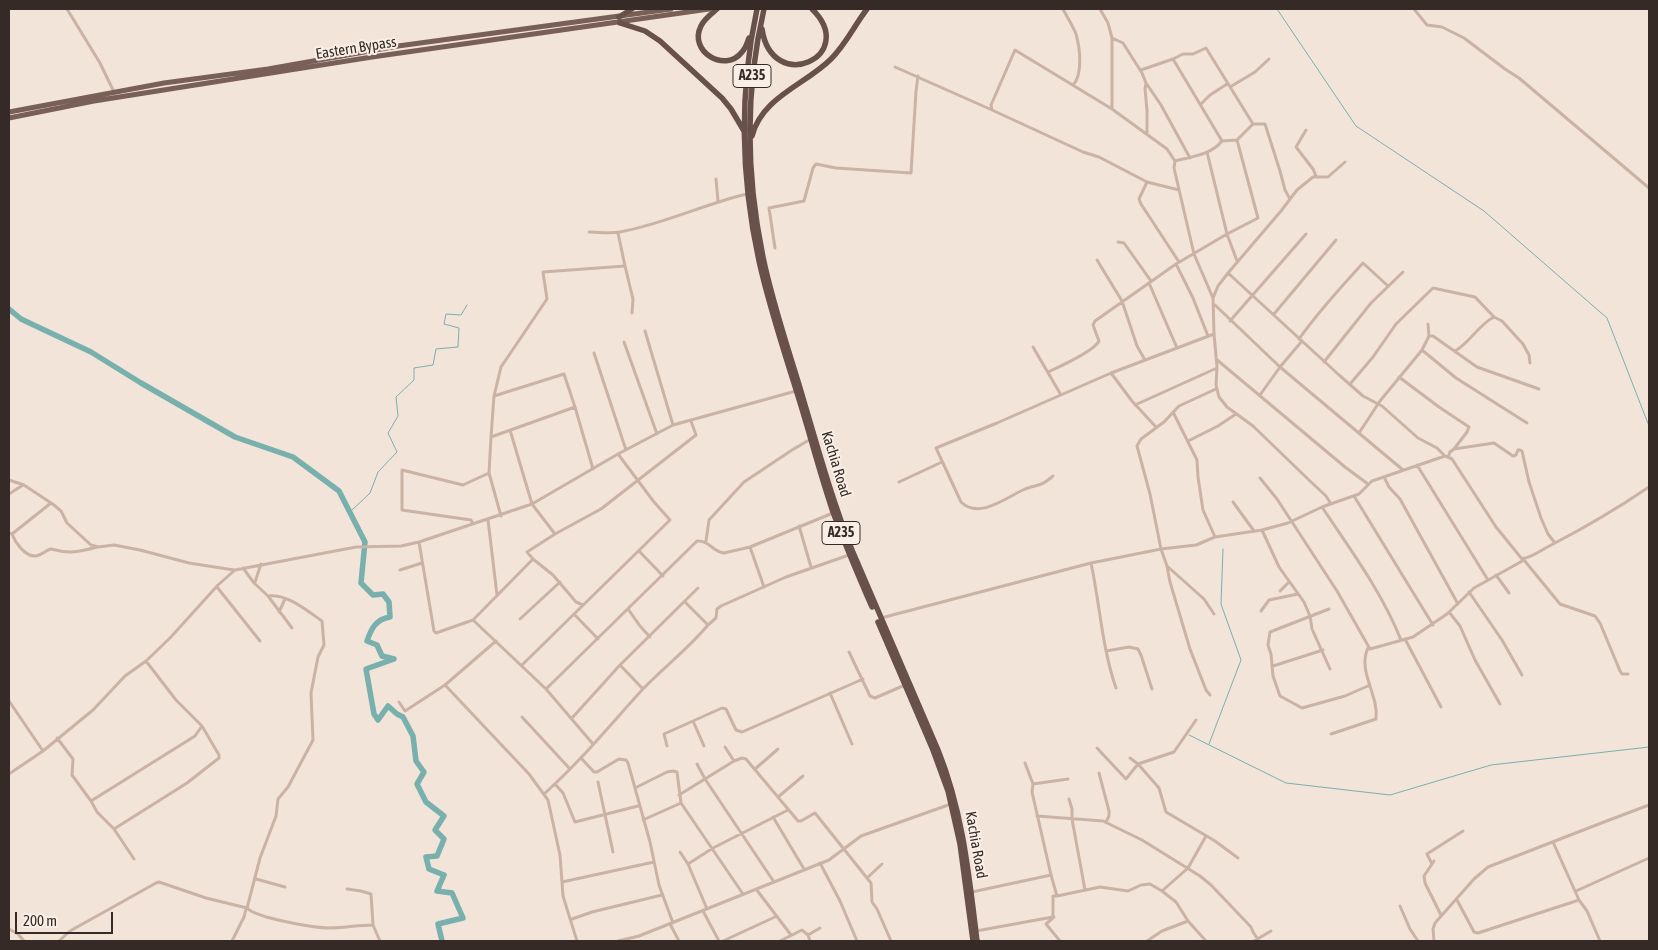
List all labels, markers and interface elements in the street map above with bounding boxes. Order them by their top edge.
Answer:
street label: Eastern Bypass [314,33,398,63]
road number: A235 [733,64,771,88]
street label: Kachia Road [817,429,855,499]
road number: A235 [822,522,860,544]
street label: Kachia Road [961,810,991,880]
scale bar [18,902,115,934]
text: 200 m [23,912,57,929]

